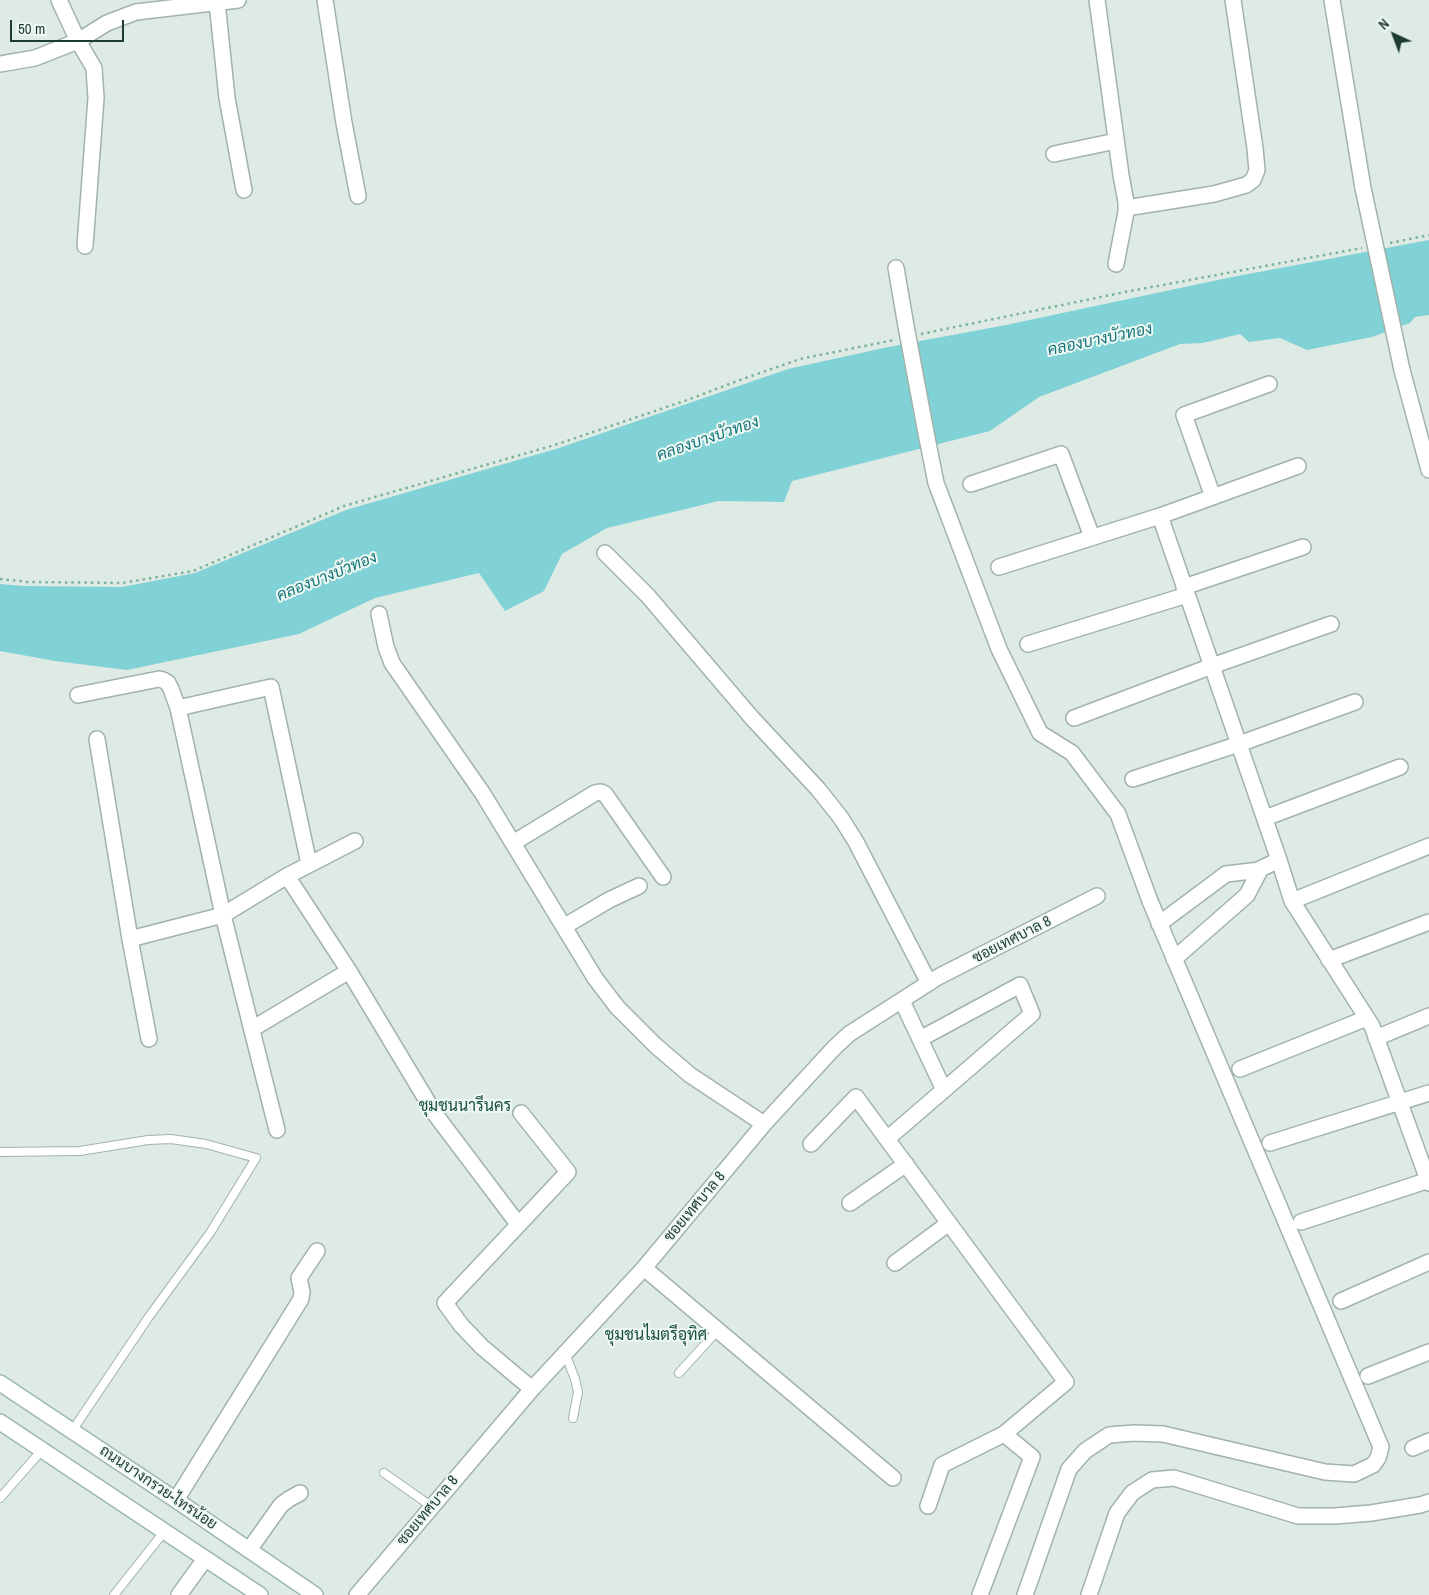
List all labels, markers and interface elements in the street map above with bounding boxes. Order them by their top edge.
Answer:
scale bar [12,10,126,42]
north arrow [1369,10,1419,60]
text: N [1375,15,1393,33]
text: 50 m [18,18,45,39]
water label: คลองบางบัวทอง [1046,320,1154,360]
water label: คลองบางบัวทอง [654,413,762,465]
water label: คลองบางบัวทอง [274,548,380,606]
street label: ซอยเทศบาล 8 [970,912,1054,968]
district label: ชุมชนนารีนคร [419,1097,511,1117]
street label: ซอยเทศบาล 8 [660,1168,730,1246]
district label: ชุมชนไมตรีอุทิศ [605,1326,707,1346]
street label: ถนนบางกรวย-ไทรน้อย [96,1442,220,1534]
street label: ซอยเทศบาล 8 [393,1472,463,1550]

